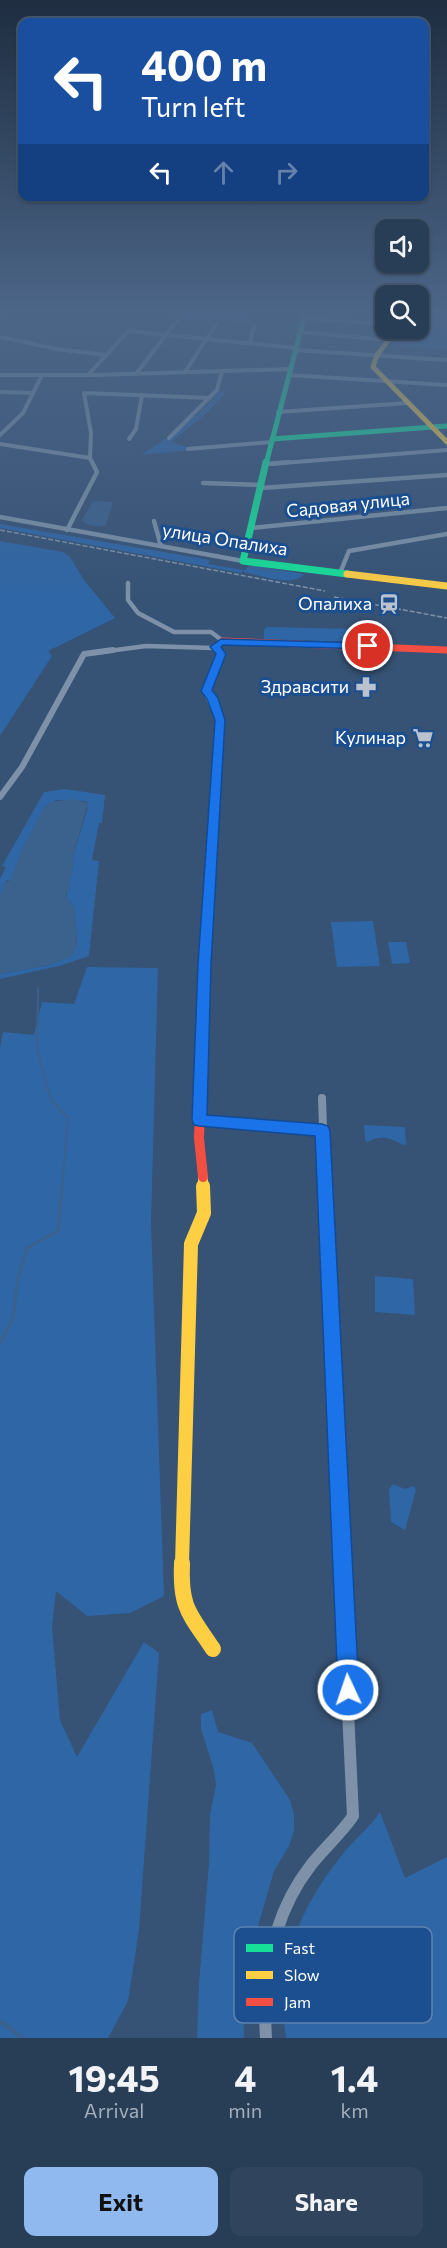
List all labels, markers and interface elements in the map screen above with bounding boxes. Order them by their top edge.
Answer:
text: 400 m [141,38,267,90]
icon: left [42,42,120,120]
text: Turn left [141,90,245,123]
icon: left [144,156,177,189]
icon: ahead [207,156,240,189]
icon: right [270,156,303,189]
map controls [375,219,429,339]
button: sound [375,219,429,273]
button: search [375,285,429,339]
street label: Садовая улица [285,487,411,521]
street label: улица Опалиха [161,518,289,560]
place label: Опалиха [298,592,372,614]
station icon: Опалиха [377,592,401,616]
pin [342,620,393,671]
icon: arrive [351,629,384,662]
place label: Здравсити [261,675,349,697]
pharmacy icon: Здравсити [354,675,378,699]
place label: Кулинар [335,726,406,748]
supermarket icon: Кулинар [411,726,435,750]
position arrow [316,1658,380,1722]
legend [234,1927,432,2023]
text: Fast [284,1938,315,1957]
text: Slow [284,1965,320,1984]
text: Jam [284,1992,311,2011]
text: 19:45 [69,2055,160,2099]
text: 4 [234,2055,256,2099]
text: 1.4 [331,2055,378,2099]
text: Arrival [84,2098,144,2122]
text: min [228,2098,262,2122]
text: km [340,2098,369,2122]
button: Exit [24,2167,218,2236]
button: Share [230,2167,423,2236]

